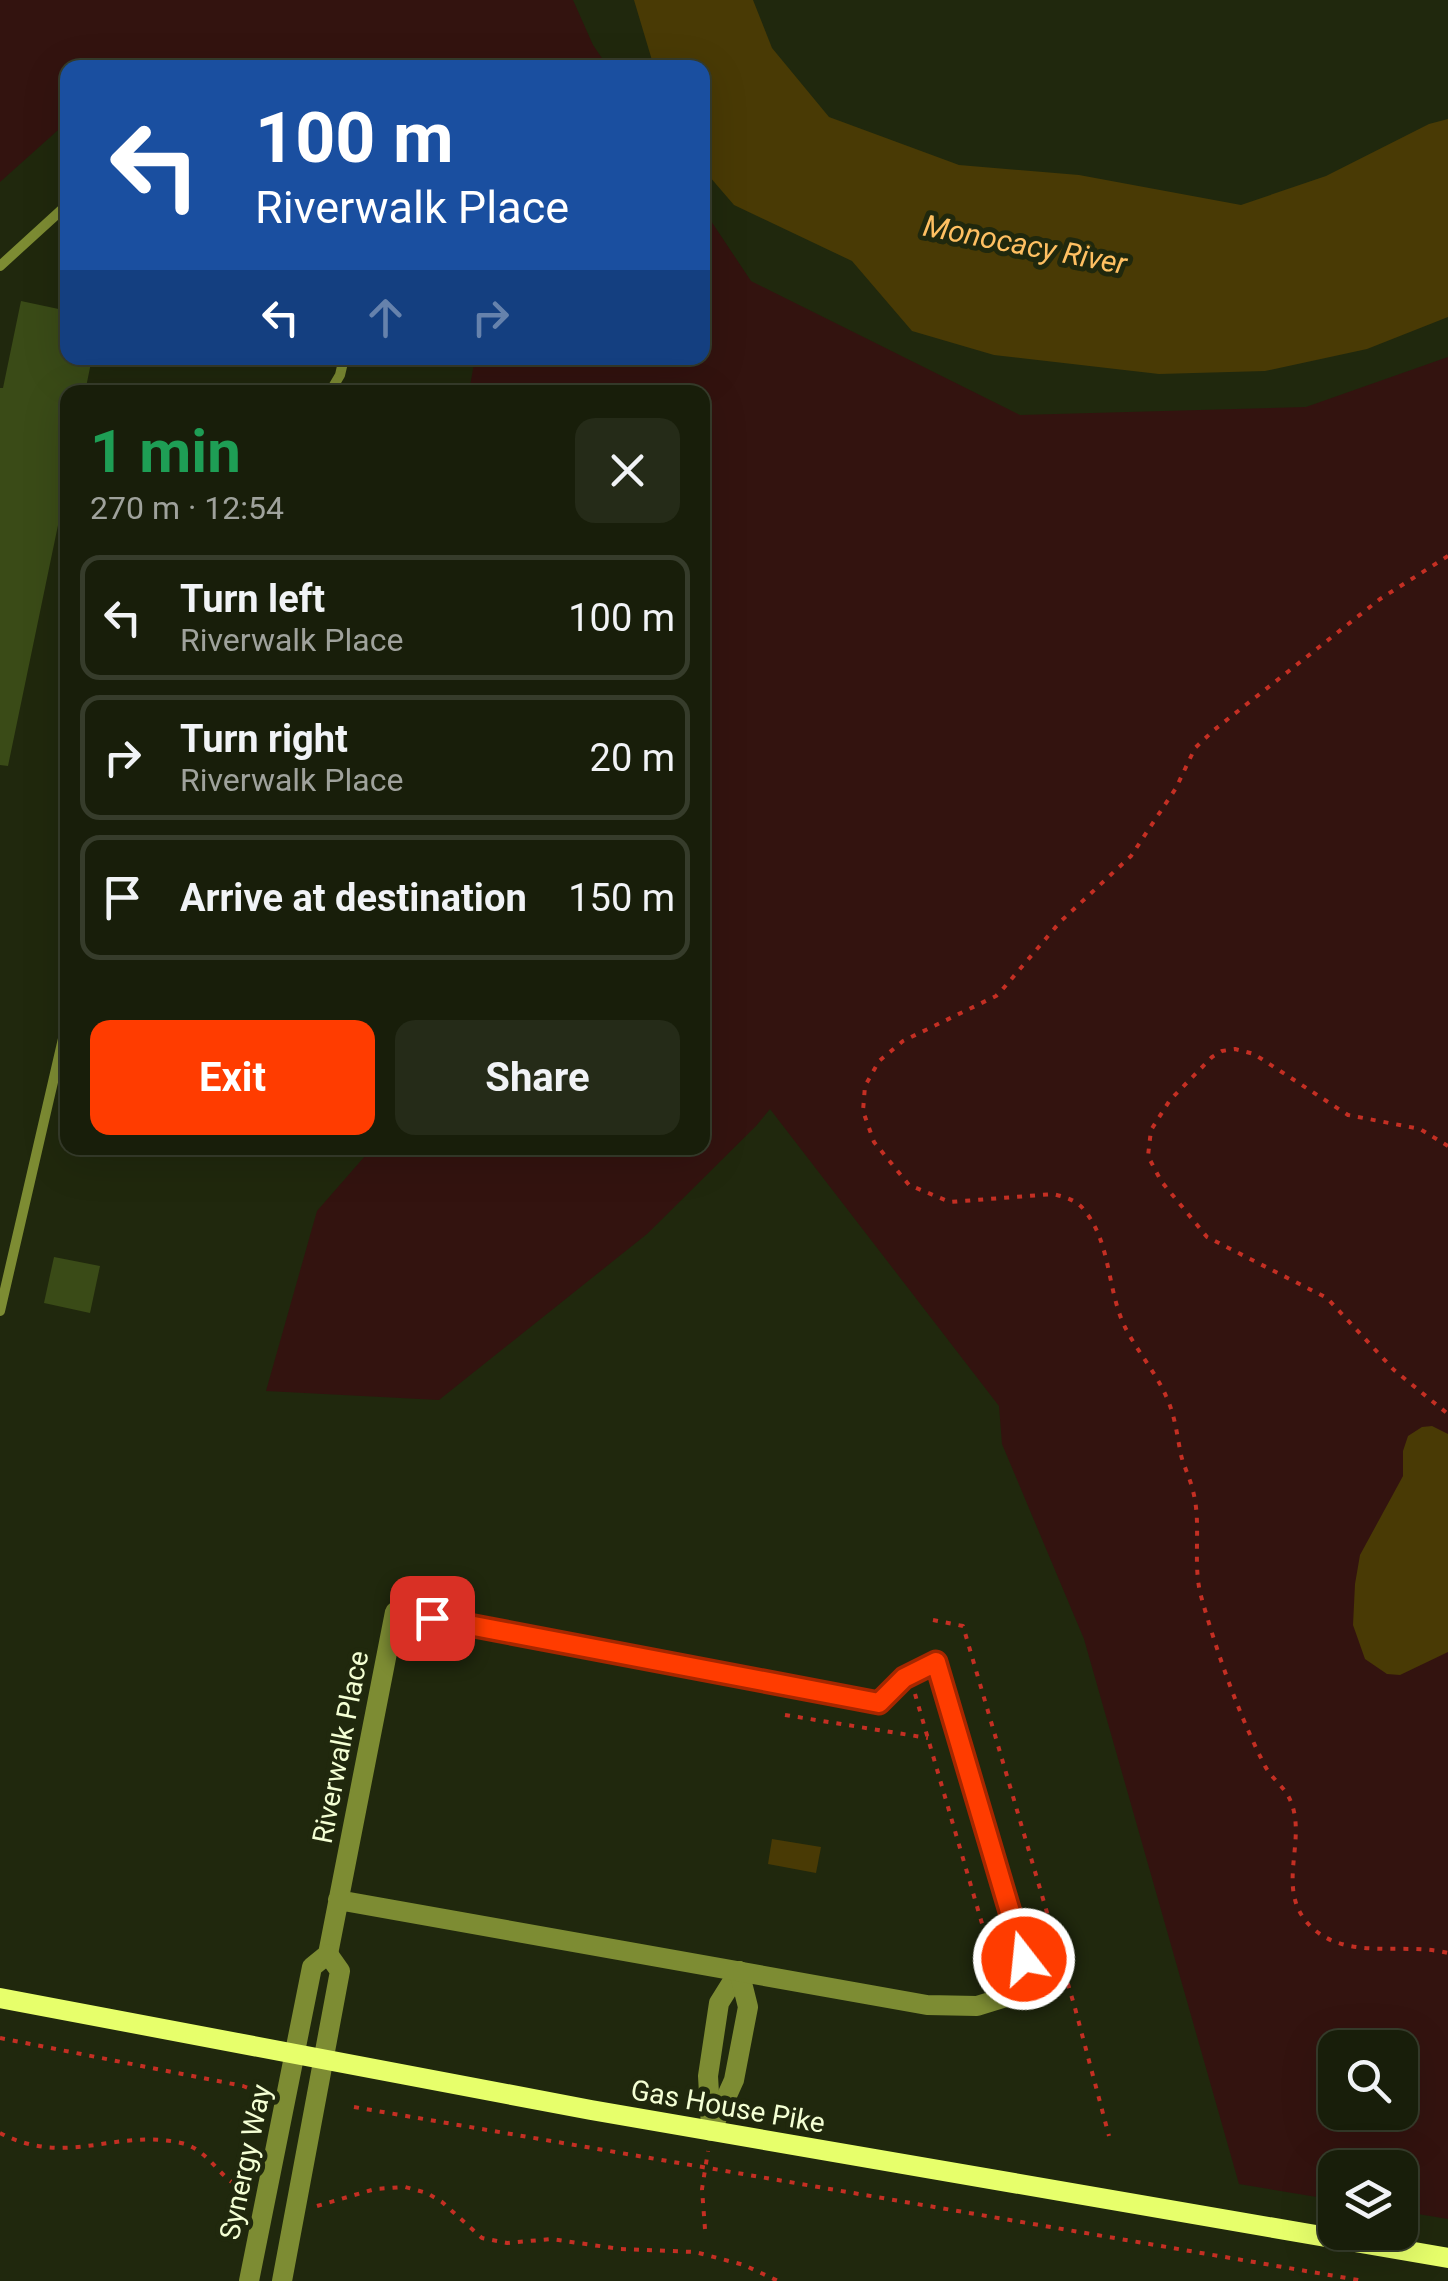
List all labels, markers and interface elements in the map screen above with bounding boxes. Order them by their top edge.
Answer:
text: 100 m [255,97,454,179]
icon: left [90,100,220,230]
text: Riverwalk Place [255,181,569,234]
water label: Monocacy River [921,208,1131,282]
icon: left [253,290,308,345]
icon: ahead [358,290,413,345]
icon: right [463,290,518,345]
text: 1 min [90,416,241,487]
button: close [575,418,680,523]
text: 270 m · 12:54 [90,489,284,527]
text: Turn left [180,577,325,621]
icon: left [95,590,150,645]
text: 100 m [568,596,675,640]
text: Riverwalk Place [180,621,403,659]
text: Turn right [180,717,348,761]
icon: right [95,730,150,785]
text: 20 m [590,736,675,780]
text: Riverwalk Place [180,761,403,799]
icon: arrive [95,870,150,925]
text: Arrive at destination [180,876,527,920]
text: 150 m [568,876,675,920]
button: Exit [90,1020,375,1135]
button: Share [395,1020,680,1135]
pin [390,1576,475,1661]
icon: arrive [405,1591,460,1646]
street label: Riverwalk Place [306,1648,375,1846]
position arrow [972,1907,1076,2011]
map controls [1318,2030,1418,2250]
button: search [1318,2030,1418,2130]
street label: Gas House Pike [628,2073,828,2140]
street label: Synergy Way [213,2081,278,2243]
button: layers [1318,2150,1418,2250]

